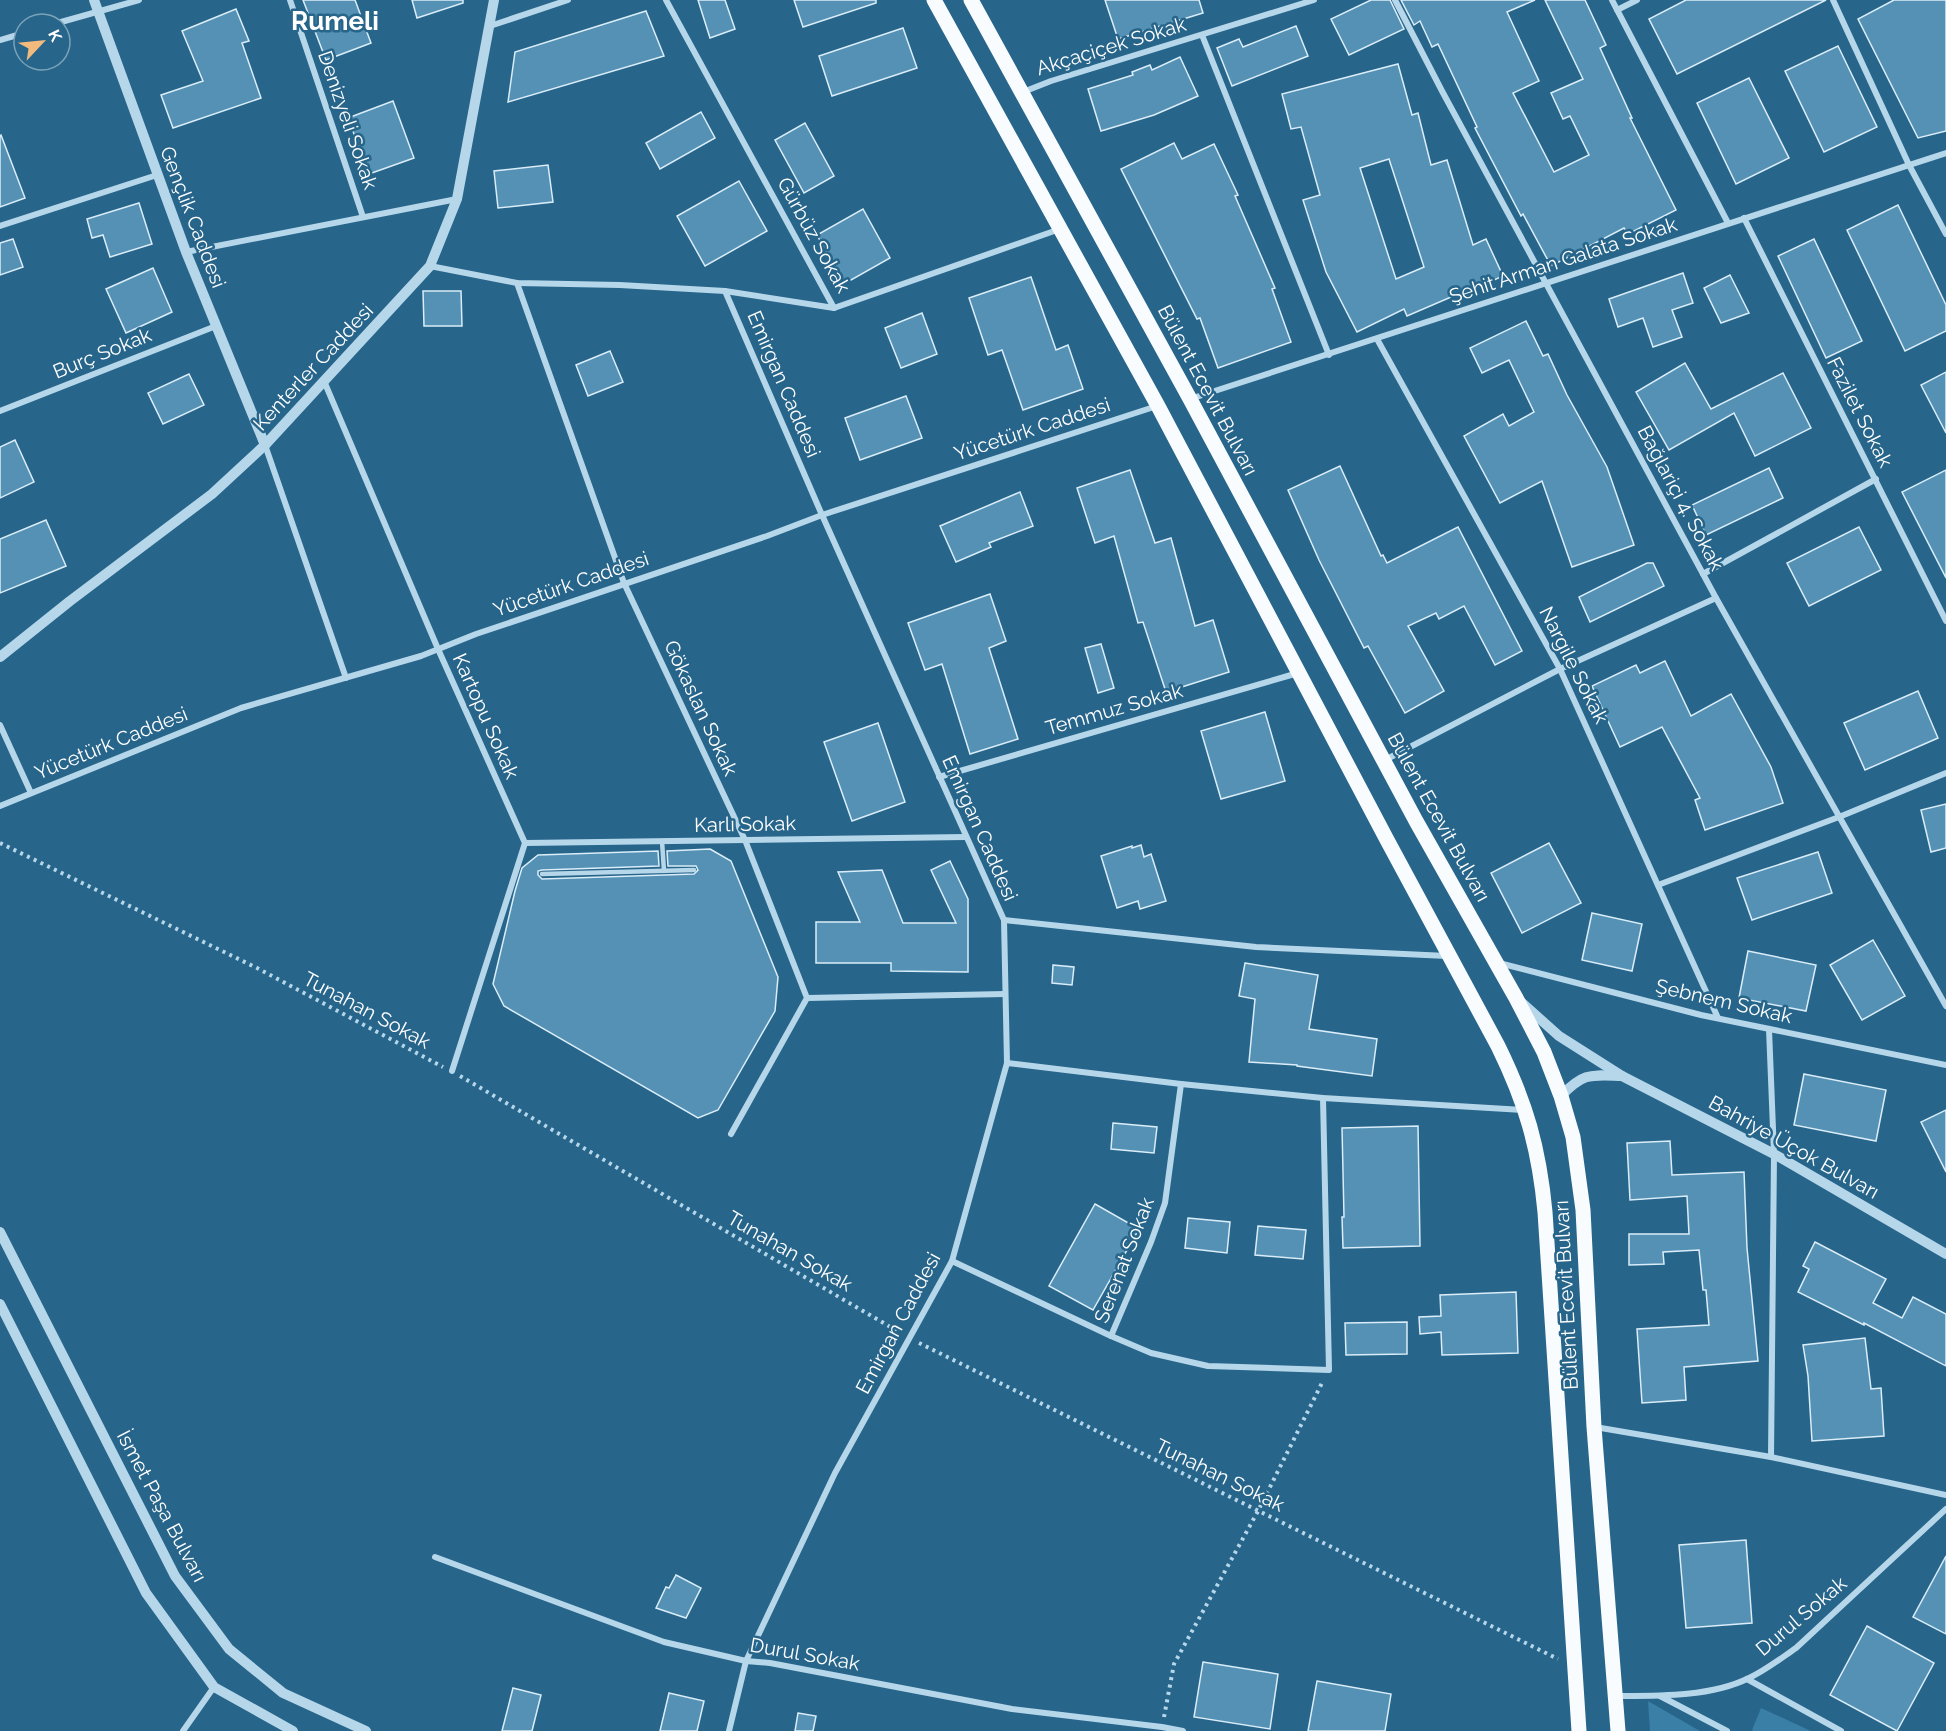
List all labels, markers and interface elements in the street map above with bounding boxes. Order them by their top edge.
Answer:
district label: Rumeli [291,6,379,36]
north arrow [12,12,72,72]
street label: Akçaçiçek Sokak [1033,12,1189,80]
text: K [44,27,66,45]
street label: Denizyeli Sokak [313,47,383,193]
street label: Gençlik Caddesi [155,143,231,291]
street label: Gürbüz Sokak [772,173,856,297]
street label: Şehit Arman Galata Sokak [1446,212,1680,308]
street label: Kenterler Caddesi [248,299,378,435]
street label: Bülent Ecevit Bulvarı [1153,301,1263,479]
street label: Emirgan Caddesi [742,307,826,461]
street label: Burç Sokak [49,322,155,384]
street label: Fazilet Sokak [1822,353,1898,472]
street label: Yücetürk Caddesi [951,392,1113,466]
street label: Bağlariçi 4. Sokak [1633,421,1729,575]
street label: Yücetürk Caddesi [490,546,652,622]
street label: Nargile Sokak [1534,602,1614,728]
street label: Gökaslan Sokak [659,637,743,780]
street label: Kartopu Sokak [448,650,525,783]
street label: Temmuz Sokak [1043,678,1186,740]
street label: Yücetürk Caddesi [31,701,191,785]
street label: Bülent Ecevit Bulvarı [1383,728,1495,906]
street label: Emirgan Caddesi [937,751,1023,905]
street label: Karlı Sokak [694,811,796,837]
street label: Tunahan Sokak [299,966,435,1054]
street label: Şebnem Sokak [1653,974,1795,1028]
street label: Bahriye Üçok Bulvarı [1705,1090,1883,1204]
street label: Serenat Sokak [1089,1193,1159,1326]
street label: Bülent Ecevit Bulvarı [1549,1200,1583,1390]
street label: Tunahan Sokak [723,1206,857,1297]
street label: Emirgan Caddesi [851,1248,945,1398]
street label: İsmet Paşa Bulvarı [112,1426,213,1586]
street label: Tunahan Sokak [1152,1433,1289,1517]
street label: Durul Sokak [1751,1571,1852,1661]
street label: Durul Sokak [748,1633,862,1676]

